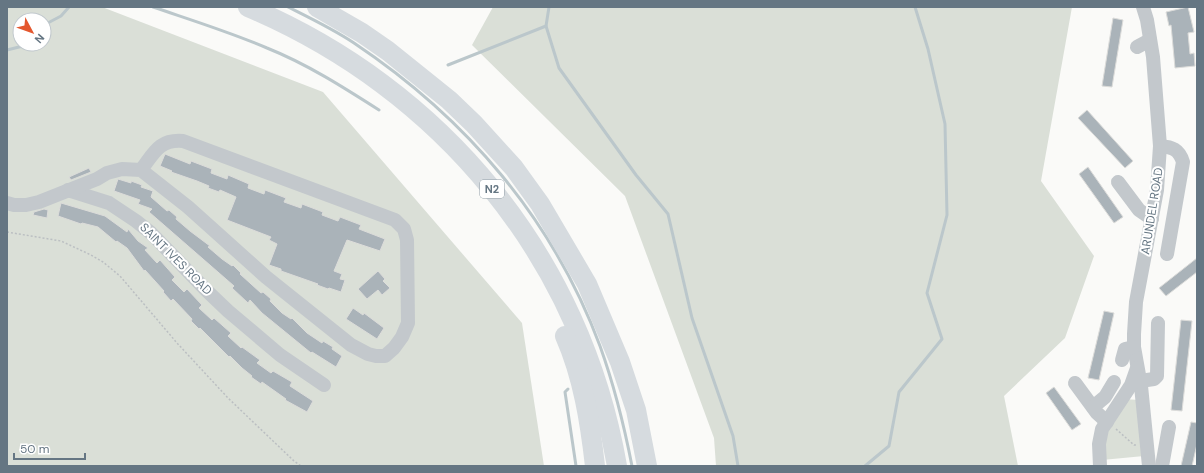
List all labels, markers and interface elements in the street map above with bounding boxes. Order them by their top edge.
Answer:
north arrow [12,12,52,52]
text: N [32,31,47,46]
street label: ARUNDEL ROAD [1137,166,1167,256]
road number: N2 [480,180,504,198]
street label: SAINT IVES ROAD [136,219,216,299]
scale bar [14,435,85,461]
text: 50 m [20,441,49,457]

